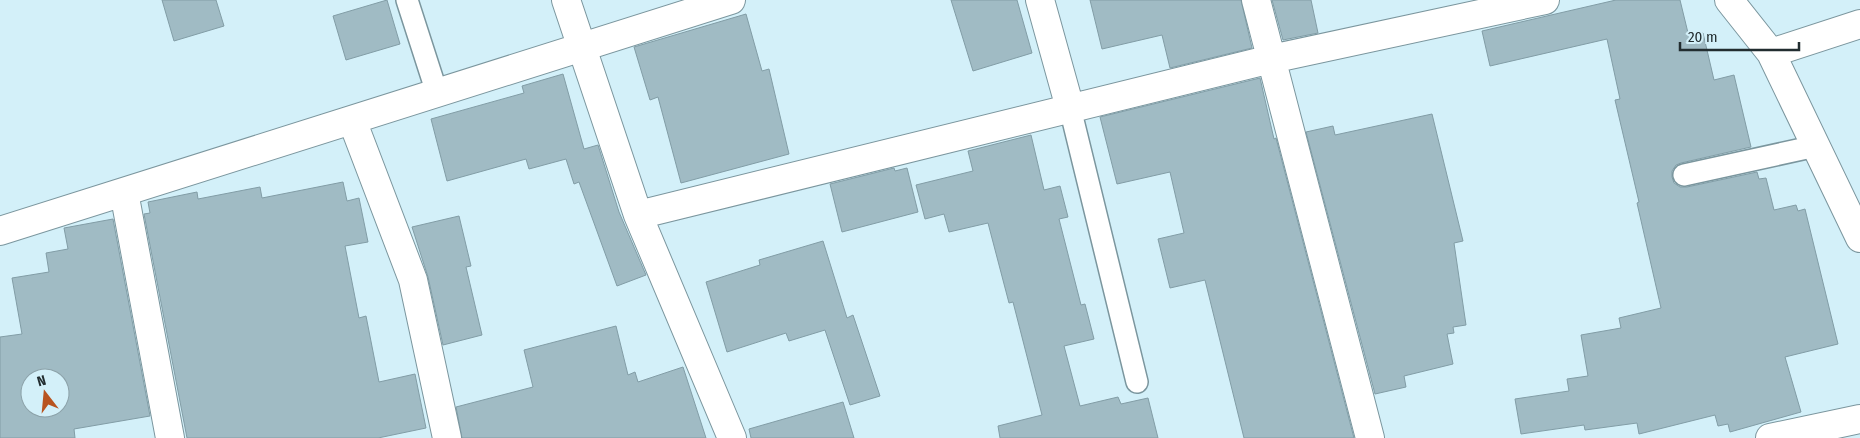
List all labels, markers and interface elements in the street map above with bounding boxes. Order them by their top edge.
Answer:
scale bar [1680,20,1799,52]
text: 20 m [1688,28,1718,46]
north arrow [20,368,70,418]
text: N [35,372,48,390]

